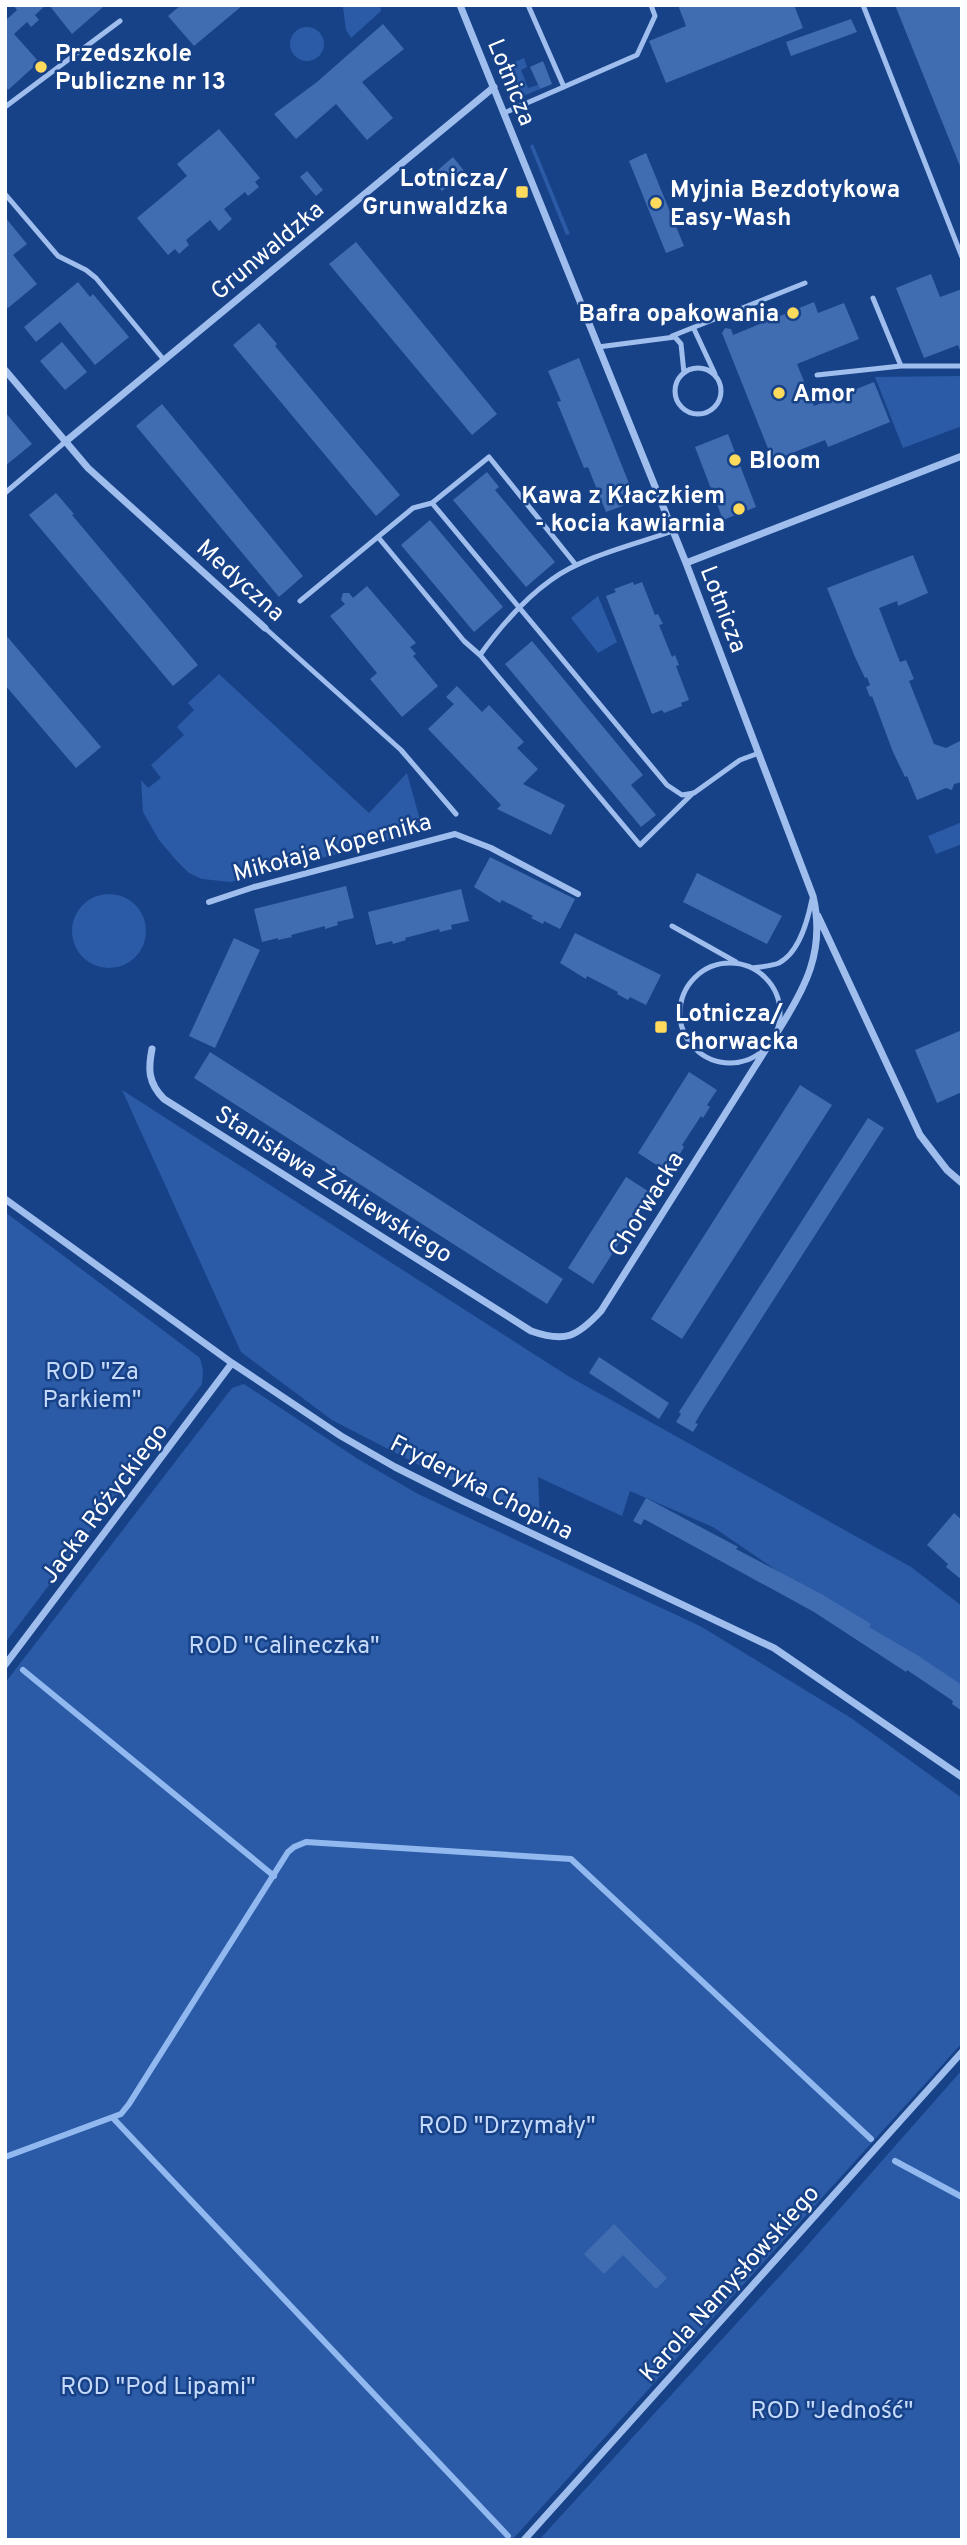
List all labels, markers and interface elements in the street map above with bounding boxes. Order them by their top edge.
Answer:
street label: Lotnicza [479,35,541,130]
place label: Przedszkole Publiczne nr 13 [55,40,226,98]
marker: Przedszkole Publiczne nr 13 [33,59,49,75]
place label: Lotnicza/ Grunwaldzka [362,165,508,223]
place label: Myjnia Bezdotykowa Easy-Wash [670,176,900,234]
marker: Lotnicza/ Grunwaldzka [514,184,530,200]
street label: Grunwaldzka [205,195,331,308]
marker: Myjnia Bezdotykowa Easy-Wash [648,195,664,211]
place label: Bafra opakowania [579,300,779,330]
marker: Bafra opakowania [785,305,801,321]
place label: Amor [793,380,855,410]
marker: Amor [771,385,787,401]
place label: Bloom [749,447,821,477]
marker: Bloom [727,452,743,468]
place label: Kawa z Kłaczkiem - kocia kawiarnia [521,482,725,540]
marker: Kawa z Kłaczkiem - kocia kawiarnia [731,501,747,517]
street label: Medyczna [189,534,290,629]
street label: Lotnicza [692,562,752,657]
street label: Mikołaja Kopernika [230,808,435,890]
place label: Lotnicza/ Chorwacka [675,1000,799,1058]
marker: Lotnicza/ Chorwacka [653,1019,669,1035]
street label: Stanisława Żółkiewskiego [209,1099,458,1271]
street label: Chorwacka [604,1147,692,1263]
park label: ROD "Za Parkiem" [43,1358,141,1416]
street label: Jacka Różyckiego [36,1418,176,1590]
street label: Fryderyka Chopina [384,1430,578,1548]
park label: ROD "Calineczka" [188,1632,380,1662]
park label: ROD "Drzymały" [418,2112,596,2142]
street label: Karola Namysłowskiego [634,2180,827,2389]
park label: ROD "Pod Lipami" [60,2373,256,2403]
park label: ROD "Jedność" [750,2397,914,2427]

